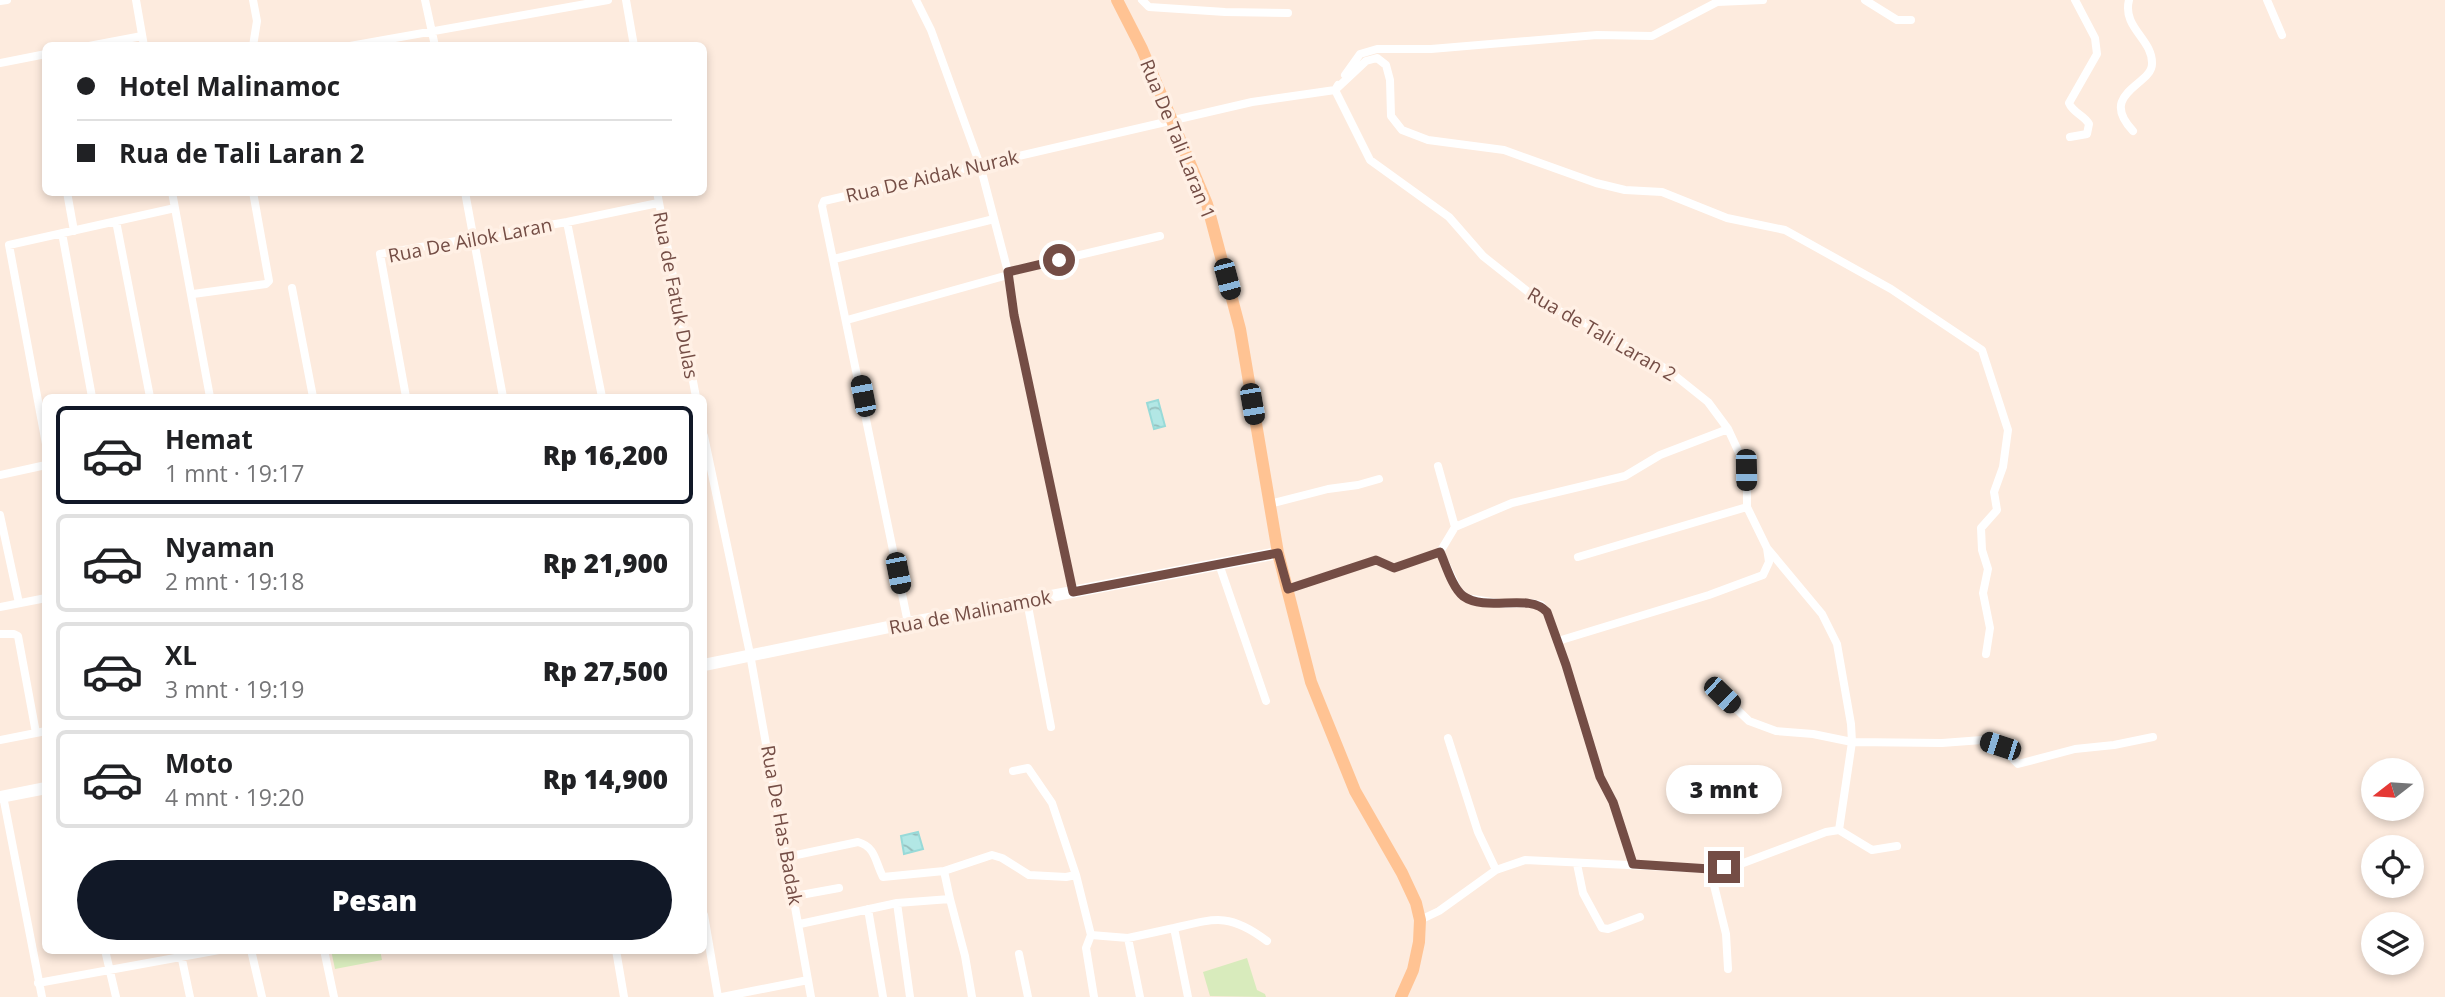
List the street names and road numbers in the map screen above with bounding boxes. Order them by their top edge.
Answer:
street label: Rua De Tali Laran 1 [1134,55,1222,223]
street label: Rua De Aidak Nurak [843,143,1021,209]
street label: Rua de Fatuk Dulas [647,209,705,381]
street label: Rua De Ailok Laran [386,211,554,269]
street label: Rua de Tali Laran 2 [1523,281,1681,387]
street label: Rua de Malinamok [887,584,1053,640]
street label: Rua De Has Badak [755,743,809,907]

